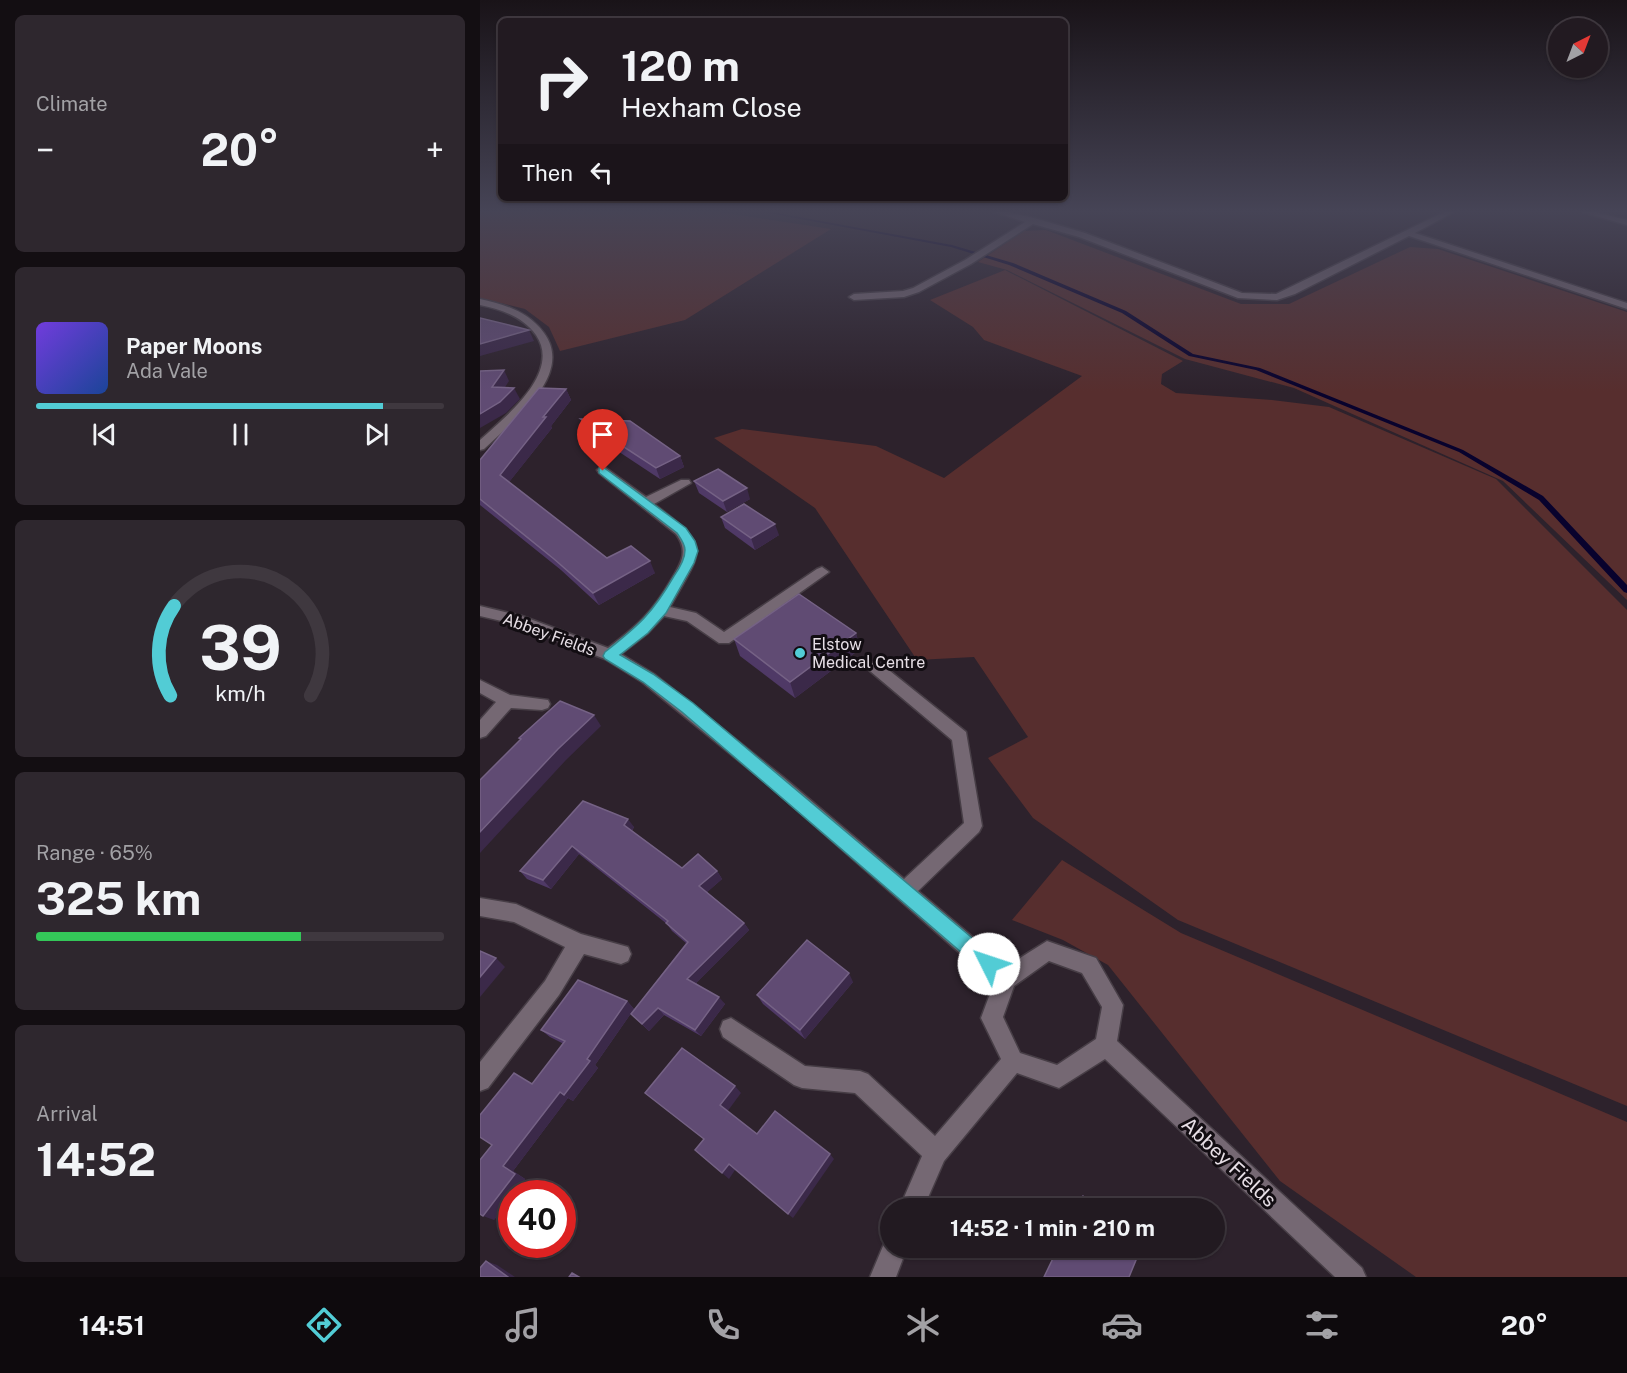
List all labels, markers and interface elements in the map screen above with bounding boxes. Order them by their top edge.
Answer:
north arrow [1548,18,1608,78]
map controls [1548,18,1608,78]
text: 120 m [621,41,740,90]
icon: right [522,42,600,120]
text: Hexham Close [621,91,802,123]
text: Climate [36,92,108,116]
text: 20° [201,123,279,176]
text: − [36,131,54,169]
text: + [426,131,444,169]
icon: left [585,156,618,189]
text: Then [522,160,573,186]
text: Paper Moons [126,333,262,359]
text: Ada Vale [126,359,208,383]
pin [577,409,628,471]
icon: previous [88,418,121,451]
icon: pause [224,418,257,451]
icon: next [360,418,393,451]
icon: arrive [586,418,619,451]
street label: Abbey Fields [500,609,597,660]
text: 39 [199,611,281,684]
place label: Elstow Medical Centre [812,635,925,672]
marker: Elstow Medical Centre [793,646,807,660]
text: km/h [215,681,265,706]
text: Range · 65% [36,841,153,865]
text: 325 km [36,872,201,925]
position arrow [957,932,1021,996]
text: Arrival [36,1102,98,1126]
street label: Abbey Fields [1177,1112,1281,1212]
text: 14:52 [36,1133,156,1186]
speed limit sign: 40 [498,1180,576,1258]
text: 14:52 · 1 min · 210 m [950,1215,1155,1241]
icon: directions [303,1304,345,1346]
icon: music [502,1304,544,1346]
icon: phone [702,1304,744,1346]
icon: climate [902,1304,944,1346]
icon: car [1101,1304,1143,1346]
icon: filters [1301,1304,1343,1346]
text: 14:51 [79,1309,145,1341]
text: 20° [1501,1309,1548,1341]

